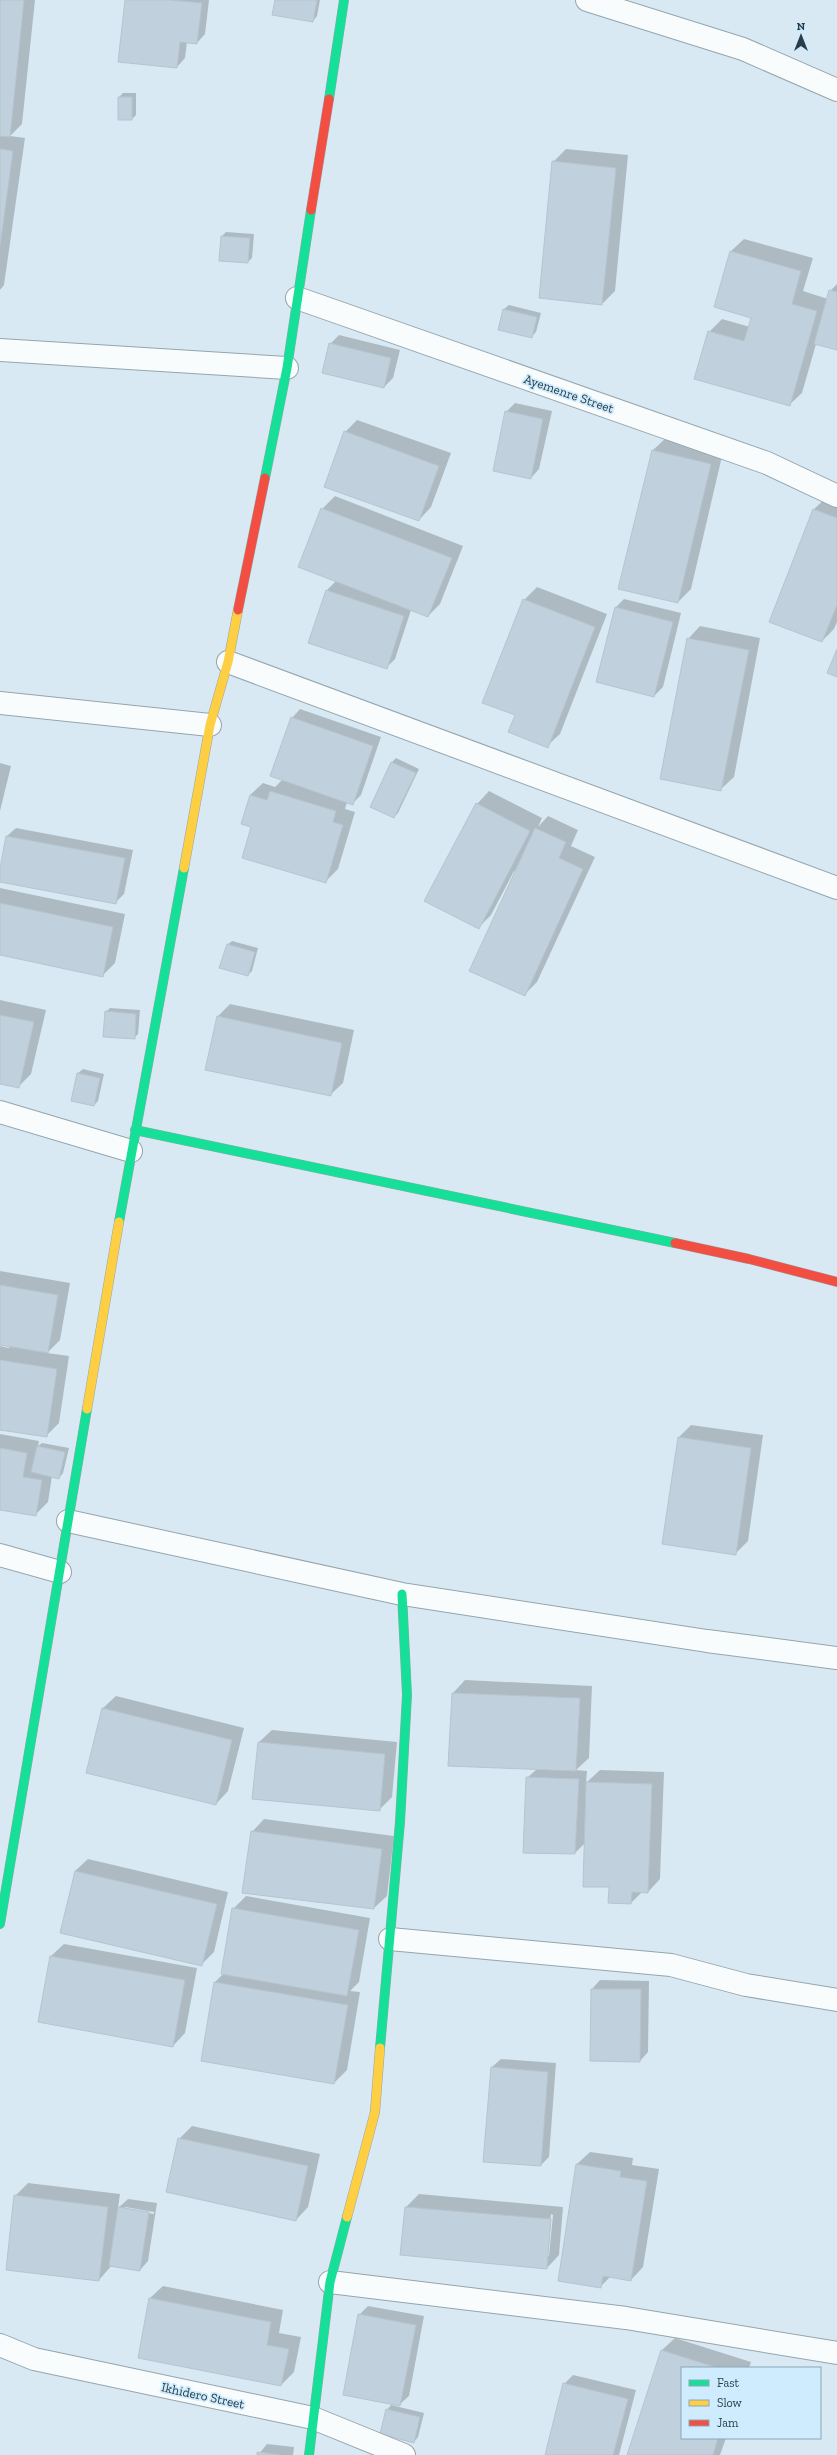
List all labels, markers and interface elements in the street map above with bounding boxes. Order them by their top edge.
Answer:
north arrow [781,16,821,56]
text: N [797,20,806,33]
street label: Ayemenre Street [522,371,616,416]
legend [681,2367,821,2439]
text: Fast [717,2376,740,2390]
street label: Ikhidero Street [160,2379,246,2412]
text: Slow [717,2396,743,2410]
text: Jam [717,2416,739,2430]

